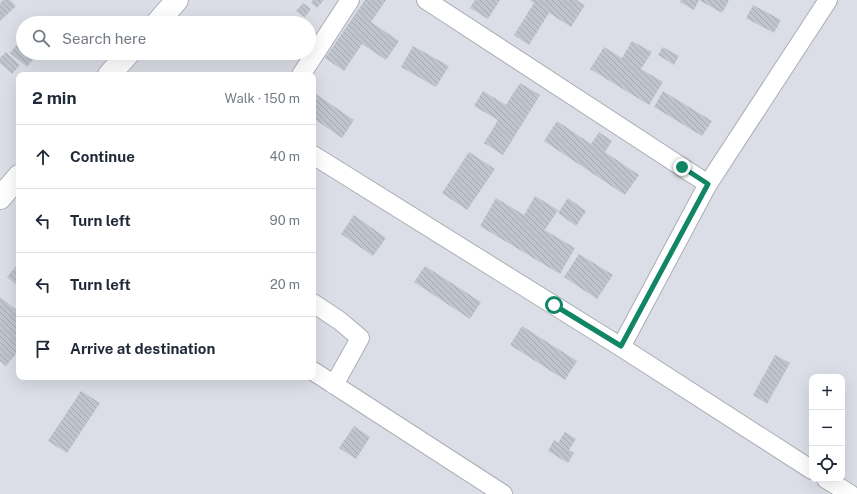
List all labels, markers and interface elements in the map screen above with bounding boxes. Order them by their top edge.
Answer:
search box [16,16,316,60]
icon: search [30,27,52,49]
text: Search here [62,30,146,47]
text: 2 min [32,88,77,108]
text: Walk · 150 m [225,91,300,106]
icon: ahead [32,146,54,168]
text: Continue [70,148,135,165]
text: 40 m [269,149,300,164]
route end [673,158,691,176]
icon: left [32,210,54,232]
text: Turn left [70,212,131,229]
text: 90 m [270,213,300,228]
icon: left [32,274,54,296]
text: Turn left [70,276,131,293]
text: 20 m [270,277,300,292]
route start [545,296,563,314]
icon: arrive [32,338,54,360]
text: Arrive at destination [70,340,215,357]
map controls [809,374,845,482]
button: + [809,374,845,410]
button: − [809,410,845,446]
button: locate [809,446,845,482]

